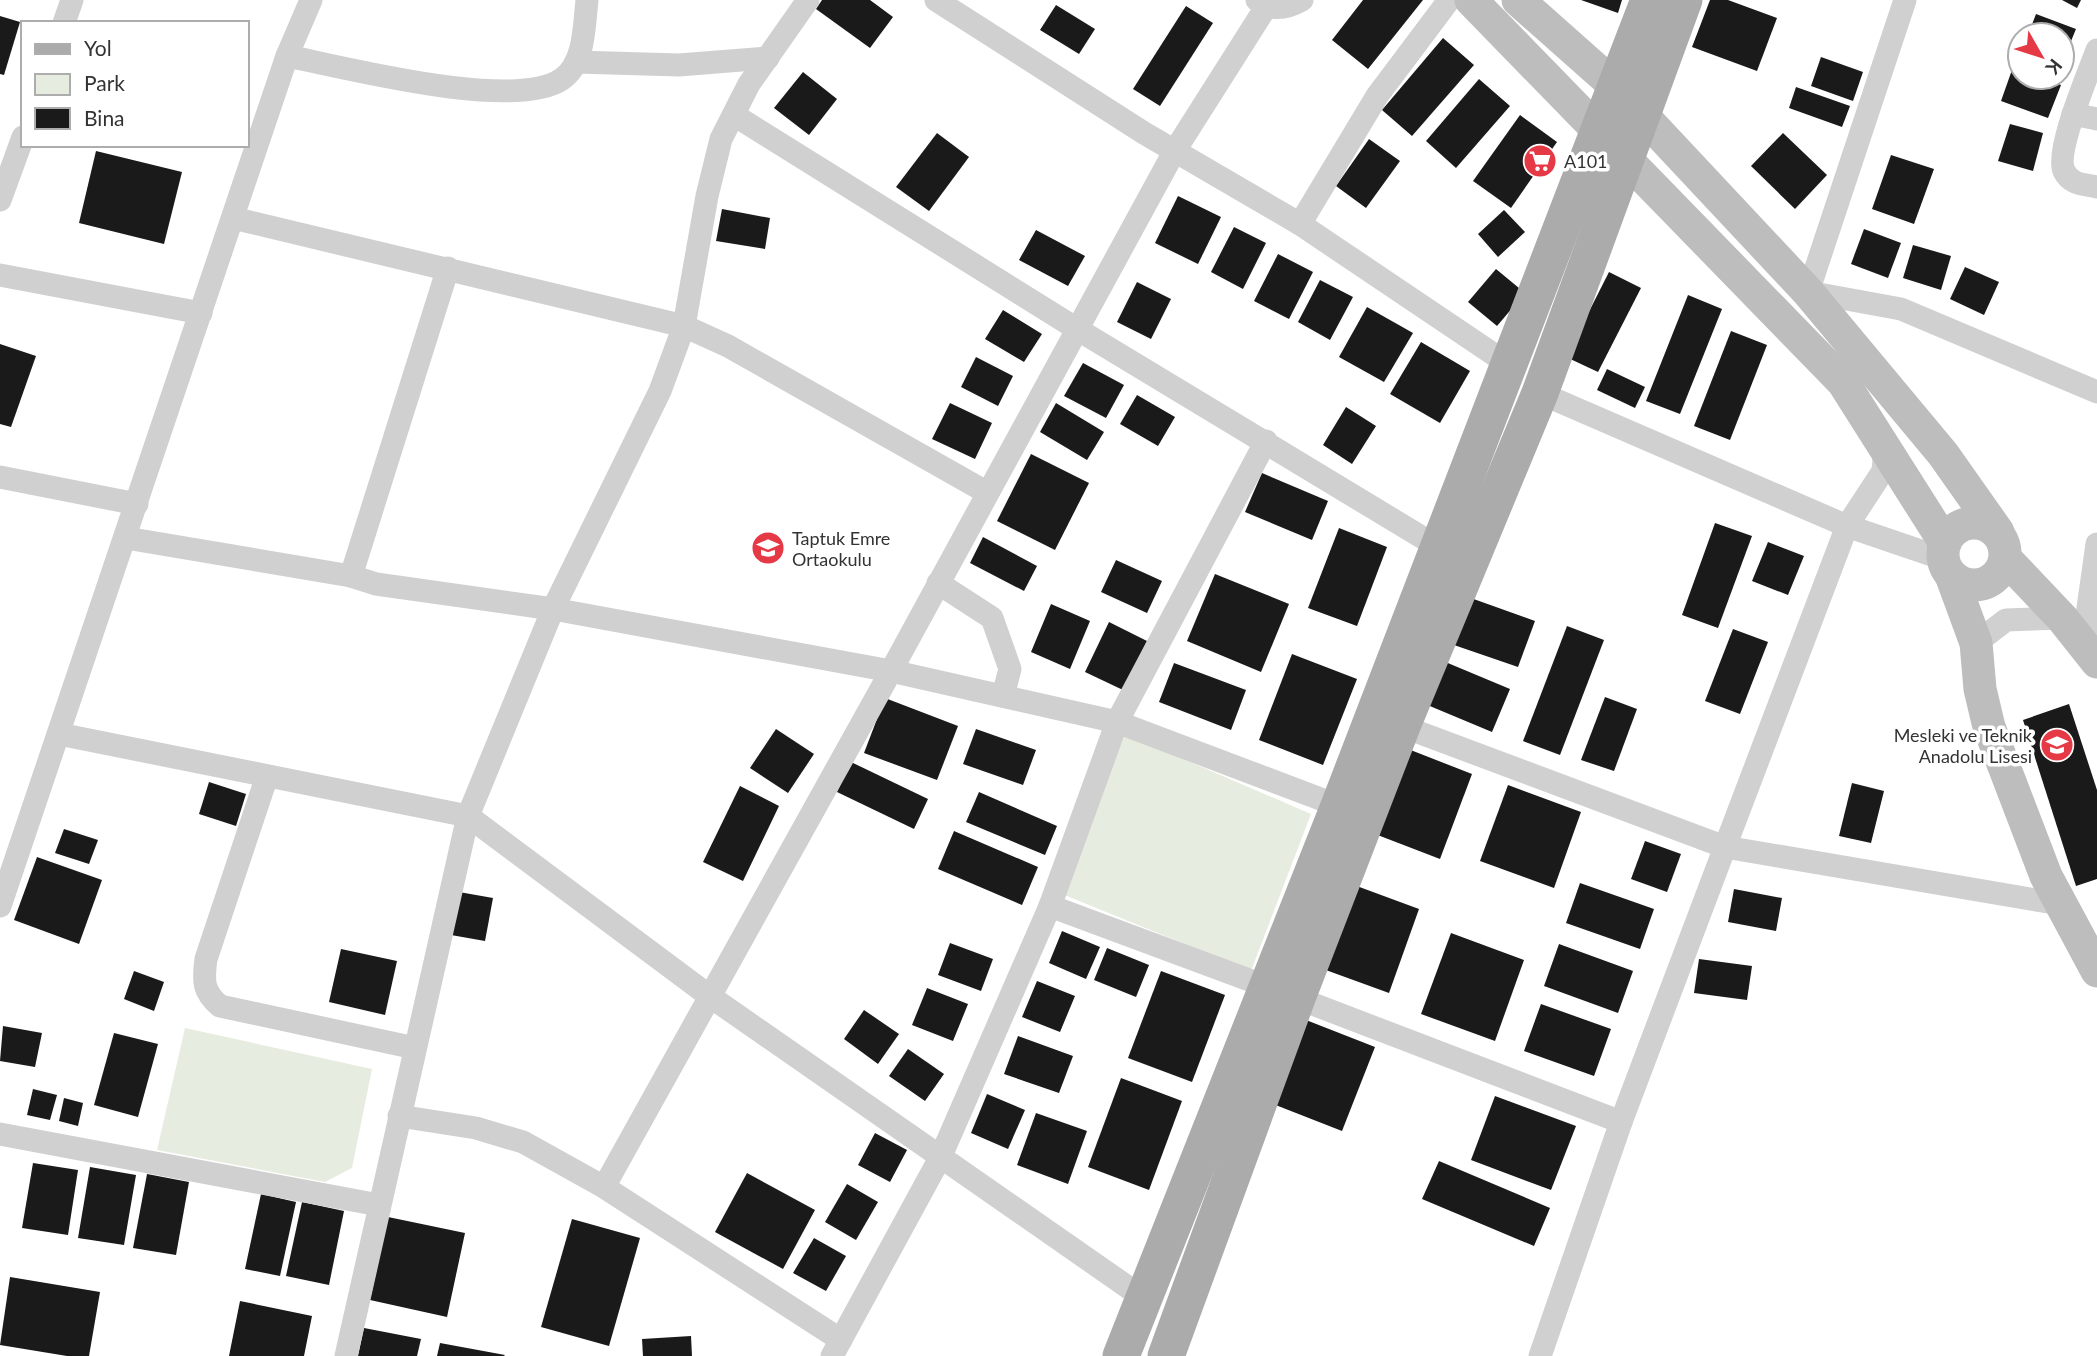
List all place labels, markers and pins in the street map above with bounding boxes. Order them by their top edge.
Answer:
supermarket icon: A101 [1521,142,1559,180]
place label: A101 [1564,150,1608,172]
place label: Taptuk Emre Ortaokulu [792,527,890,570]
school or university icon: Taptuk Emre Ortaokulu [749,529,787,567]
place label: Mesleki ve Teknik Anadolu Lisesi [1894,724,2033,767]
school or university icon: Mesleki ve Teknik Anadolu Lisesi [2038,726,2076,764]

